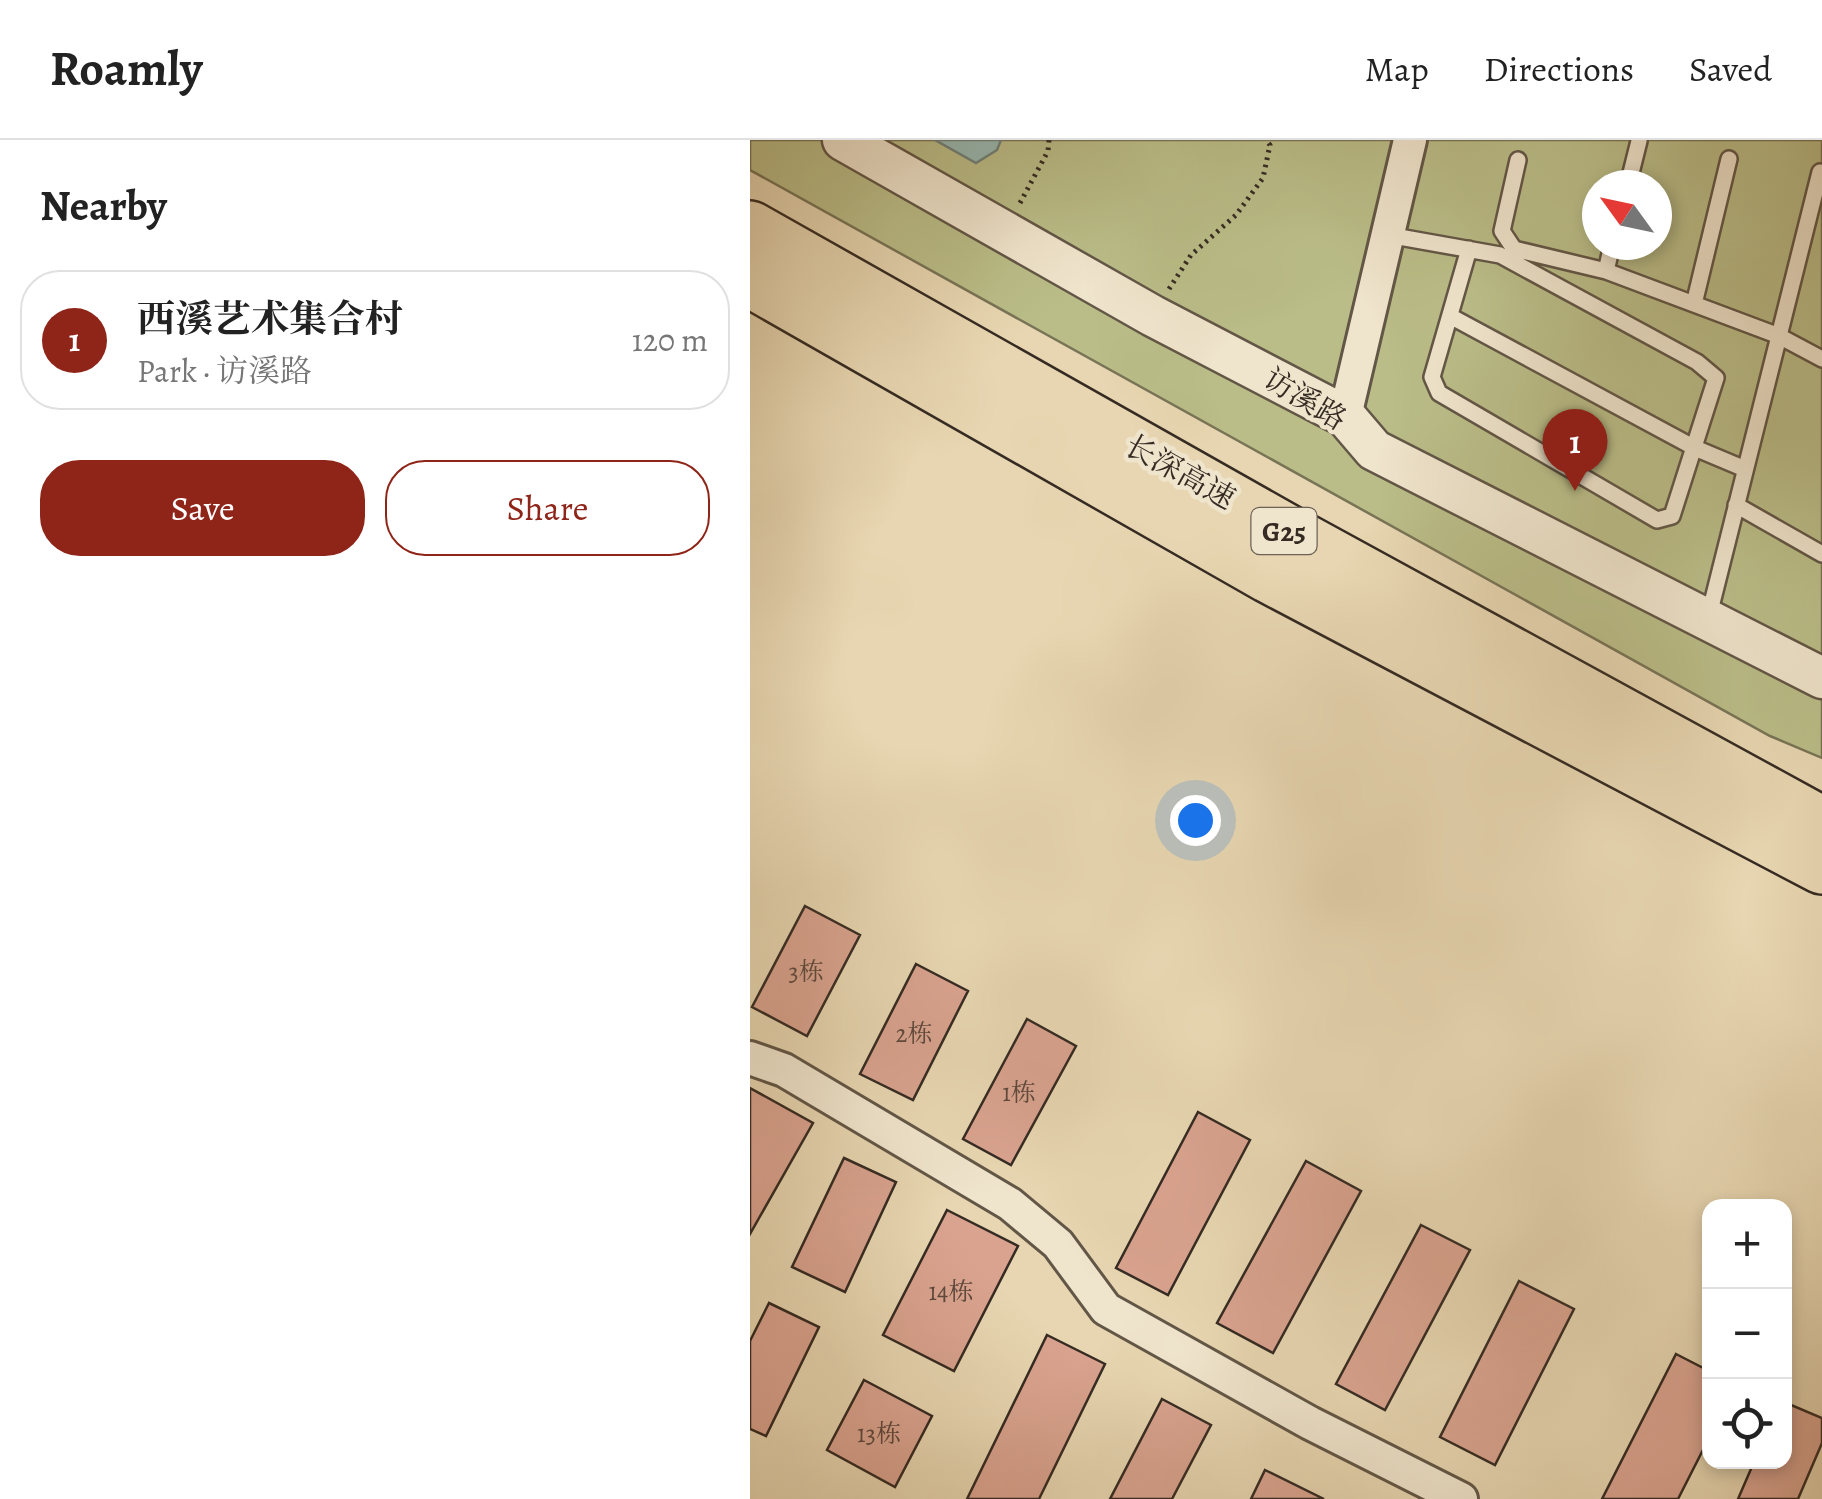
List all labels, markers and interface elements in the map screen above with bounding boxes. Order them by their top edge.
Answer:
text: Roamly [50,36,202,102]
text: Map [1365,45,1429,93]
text: Directions [1484,45,1634,93]
text: Saved [1689,45,1772,93]
north arrow [1582,170,1672,260]
text: Nearby [40,177,167,234]
text: 西溪艺术集合村 [137,293,403,345]
text: 1 [69,318,80,362]
text: 120 m [632,318,708,362]
text: Park · 访溪路 [137,349,312,393]
street label: 访溪路 [1256,359,1354,439]
pin: 1 [1542,408,1608,491]
street label: 长深高速 [1118,425,1242,519]
button: Save [40,460,365,556]
button: Share [385,460,710,556]
road number: G25 [1252,508,1316,554]
your location [1170,795,1221,846]
house number: 3栋 [788,955,824,989]
house number: 2栋 [896,1017,932,1051]
house number: 1栋 [1002,1076,1036,1110]
map controls [1702,1199,1792,1469]
button: + [1702,1199,1792,1289]
house number: 14栋 [929,1275,973,1309]
button: − [1702,1289,1792,1379]
button: locate [1702,1379,1792,1469]
house number: 13栋 [857,1417,901,1451]

